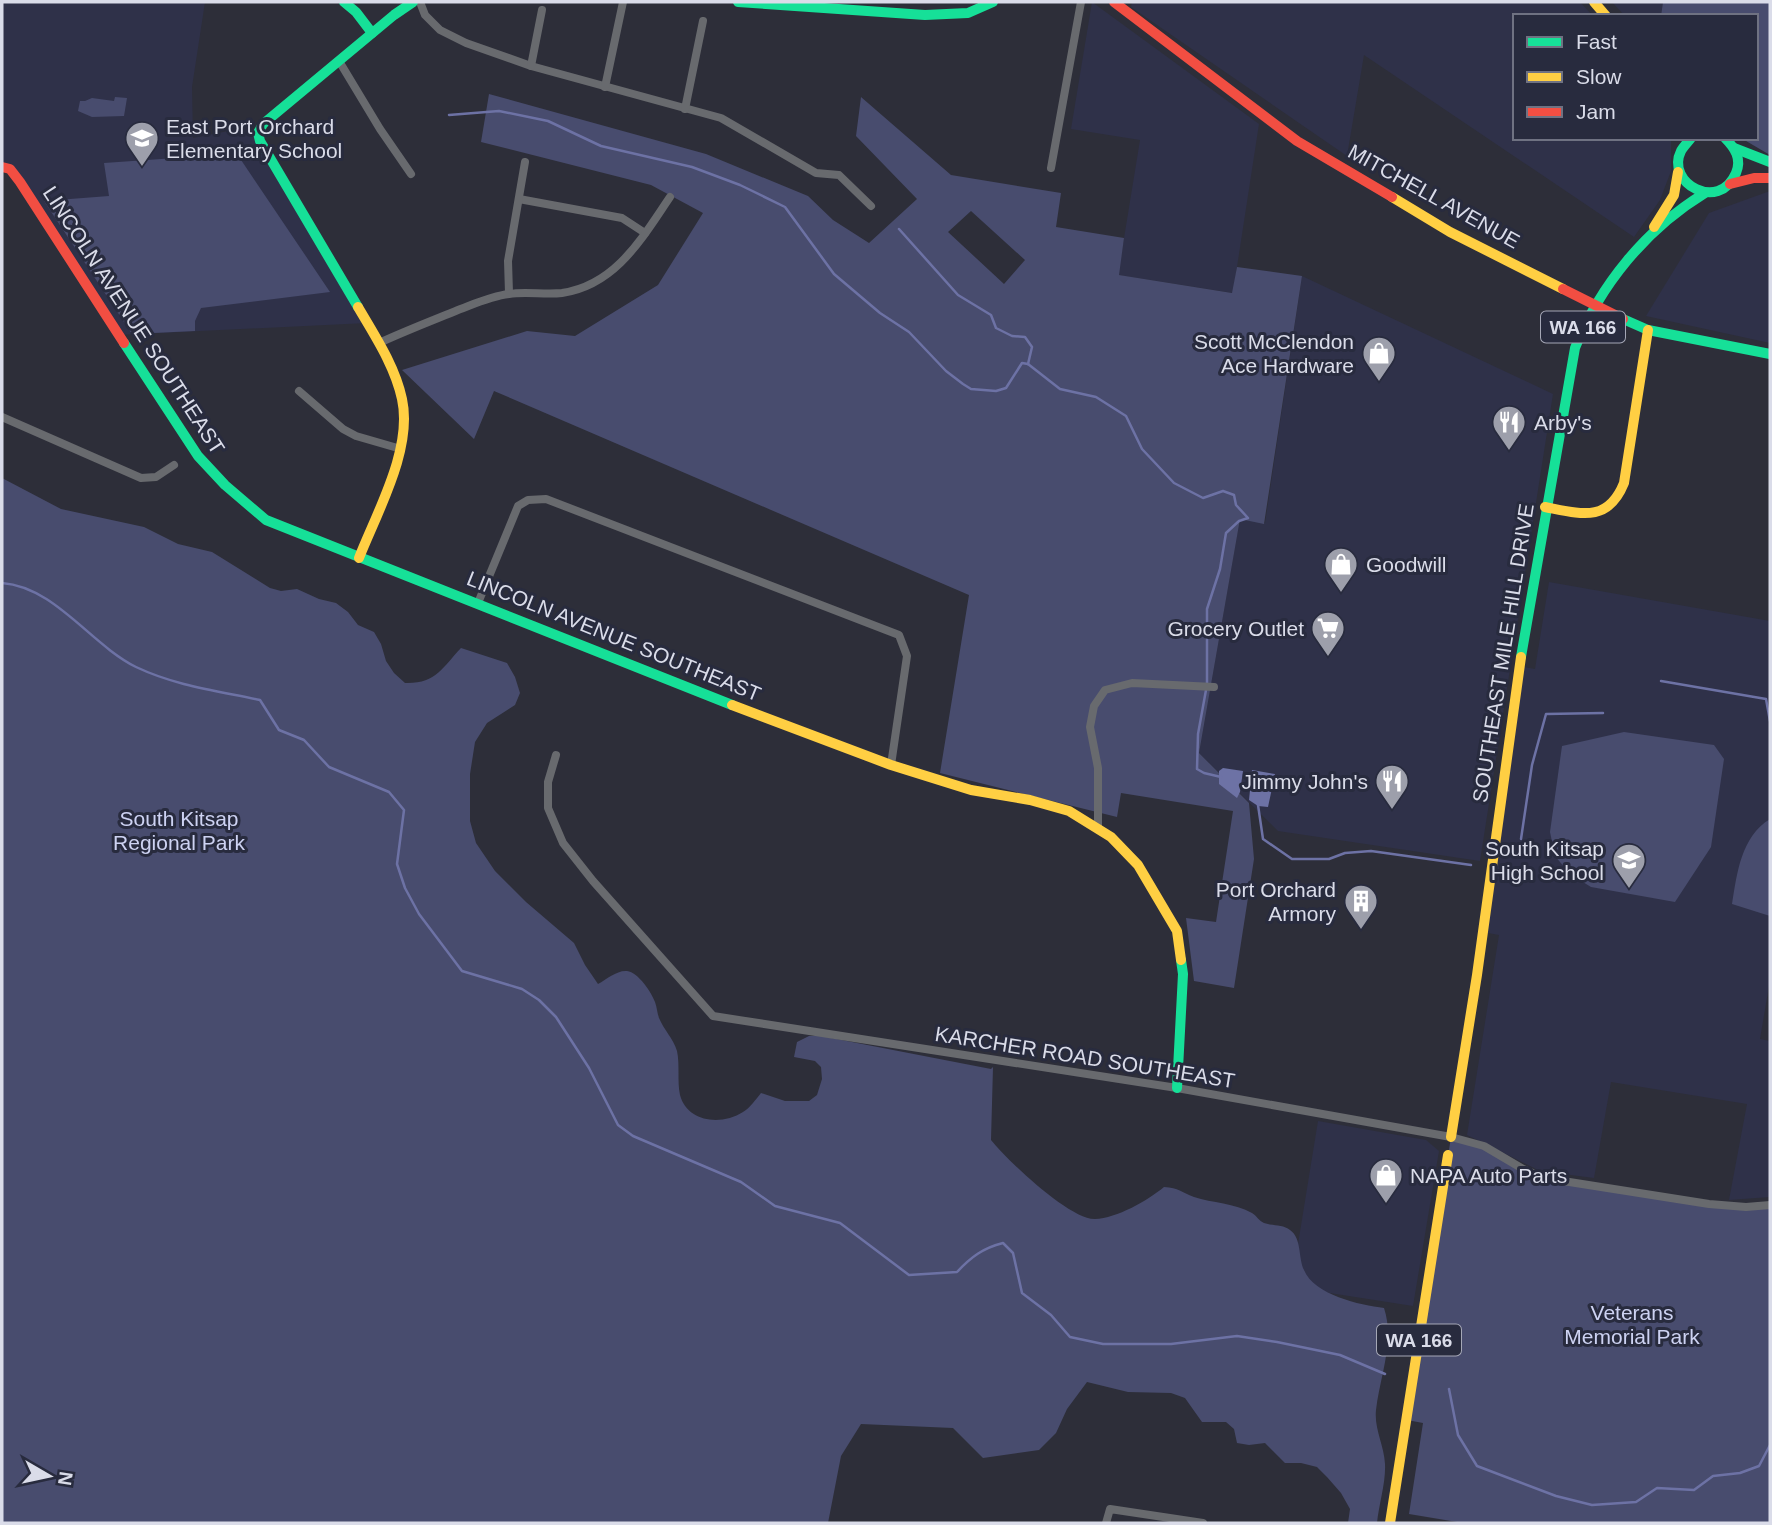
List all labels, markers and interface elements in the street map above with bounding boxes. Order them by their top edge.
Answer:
legend [1513,14,1758,140]
text: Fast [1576,30,1617,53]
text: Slow [1576,65,1622,88]
text: Jam [1576,100,1616,123]
place label: East Port Orchard Elementary School [166,115,342,162]
school or university icon: East Port Orchard Elementary School [123,119,161,168]
street label: MITCHELL AVENUE [1344,139,1524,253]
street label: LINCOLN AVENUE SOUTHEAST [39,182,229,458]
road number: WA 166 [1541,312,1625,342]
place label: Scott McClendon Ace Hardware [1194,330,1354,377]
shop icon: Scott McClendon Ace Hardware [1360,334,1398,383]
restaurant icon: Arby's [1490,403,1528,452]
place label: Arby's [1534,411,1592,434]
street label: SOUTHEAST MILE HILL DRIVE [1468,502,1538,804]
shop icon: Goodwill [1322,545,1360,594]
place label: Goodwill [1366,553,1447,576]
street label: LINCOLN AVENUE SOUTHEAST [464,566,764,706]
supermarket icon: Grocery Outlet [1309,609,1347,658]
place label: Grocery Outlet [1167,617,1304,640]
restaurant icon: Jimmy John's [1373,762,1411,811]
place label: Jimmy John's [1241,770,1368,793]
park label: South Kitsap Regional Park [113,807,245,854]
place label: South Kitsap High School [1485,837,1604,884]
school or university icon: South Kitsap High School [1610,841,1648,890]
place label: Port Orchard Armory [1216,878,1336,925]
building icon: Port Orchard Armory [1342,882,1380,931]
street label: KARCHER ROAD SOUTHEAST [933,1022,1237,1092]
shop icon: NAPA Auto Parts [1367,1156,1405,1205]
place label: NAPA Auto Parts [1410,1164,1567,1187]
park label: Veterans Memorial Park [1564,1301,1700,1348]
road number: WA 166 [1377,1324,1461,1356]
north arrow [14,1441,84,1511]
text: N [54,1470,77,1487]

